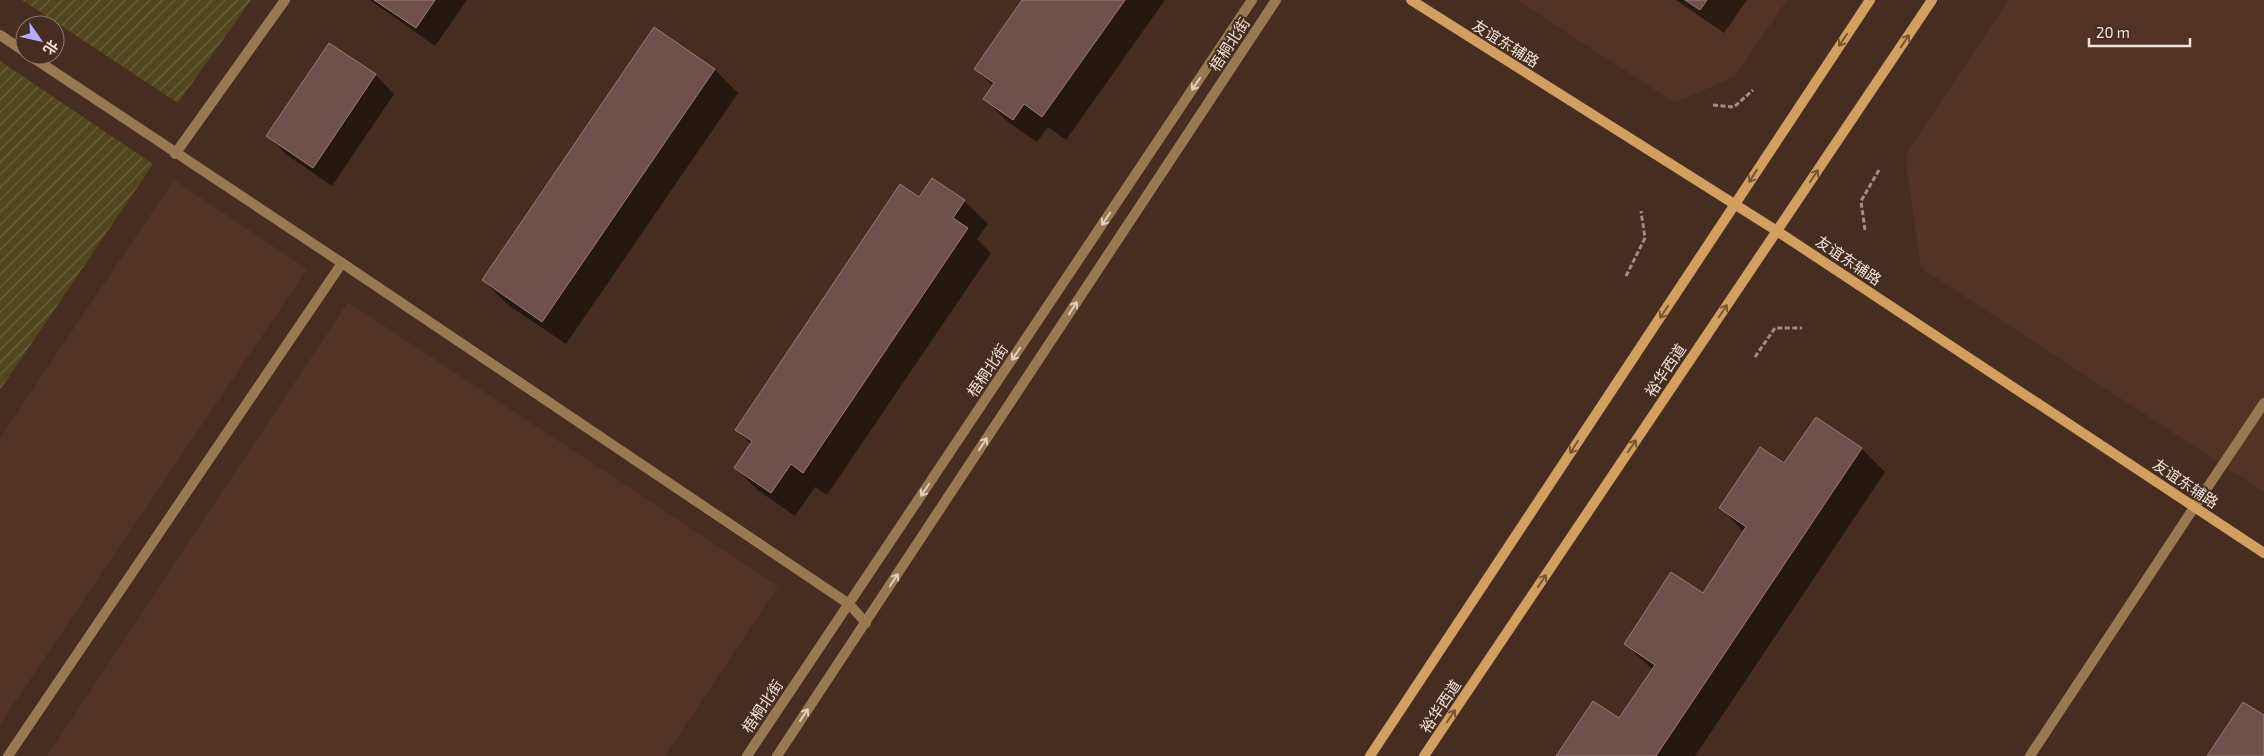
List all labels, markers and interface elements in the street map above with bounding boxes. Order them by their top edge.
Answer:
street label: 梧桐北街 [1205,14,1253,74]
north arrow [15,15,65,65]
street label: 友谊东辅路 [1469,15,1543,71]
scale bar [2089,15,2190,47]
text: 20 m [2096,23,2130,41]
one-way arrow [1838,33,1848,47]
one-way arrow [1900,34,1910,48]
text: 北 [40,37,62,58]
one-way arrow [1191,77,1201,91]
one-way arrow [1748,169,1758,183]
one-way arrow [1809,169,1819,183]
one-way arrow [1101,212,1111,226]
street label: 友谊东辅路 [1813,232,1885,288]
one-way arrow [1068,302,1078,316]
one-way arrow [1659,304,1669,318]
one-way arrow [1718,304,1728,318]
street label: 梧桐北街 [963,340,1011,400]
street label: 裕华西道 [1641,340,1689,400]
one-way arrow [1011,347,1021,361]
one-way arrow [978,437,988,451]
one-way arrow [1628,439,1638,453]
one-way arrow [1569,440,1579,454]
street label: 友谊东辅路 [2150,455,2222,511]
one-way arrow [920,482,930,496]
one-way arrow [889,573,899,587]
one-way arrow [1537,574,1547,588]
street label: 梧桐北街 [738,676,786,736]
street label: 裕华西道 [1416,676,1464,736]
one-way arrow [799,709,809,723]
one-way arrow [1446,709,1456,723]

